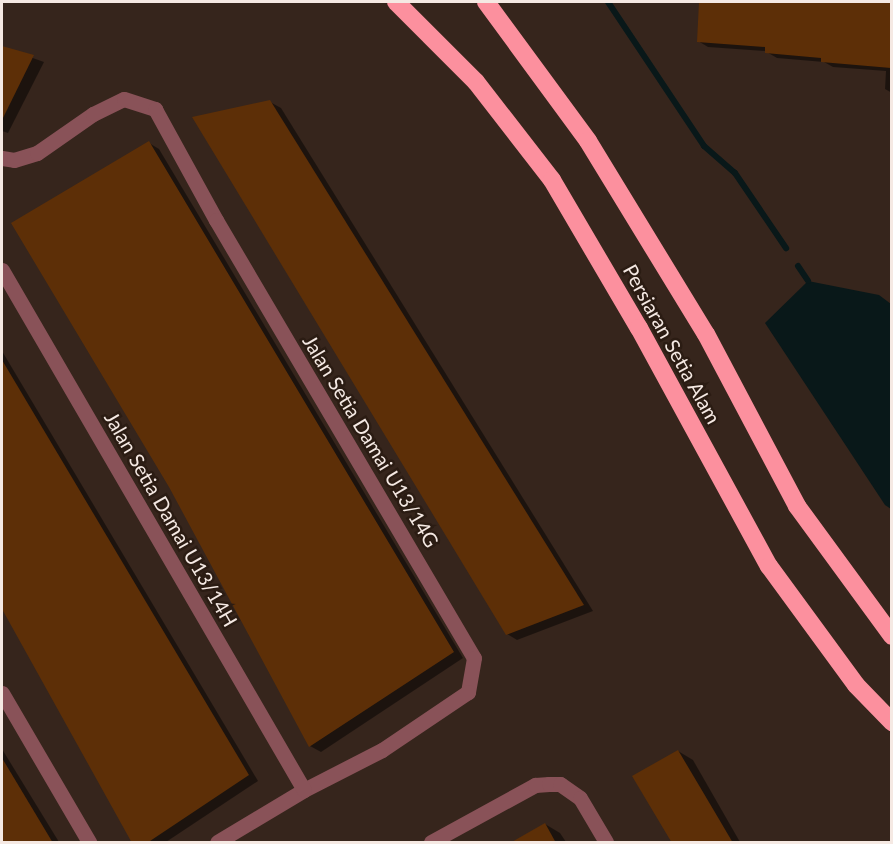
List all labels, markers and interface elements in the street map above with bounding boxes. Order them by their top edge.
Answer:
street label: Persiaran Setia Alam [618,260,726,428]
street label: Jalan Setia Damai U13/14G [298,330,444,552]
street label: Jalan Setia Damai U13/14H [100,407,242,631]

